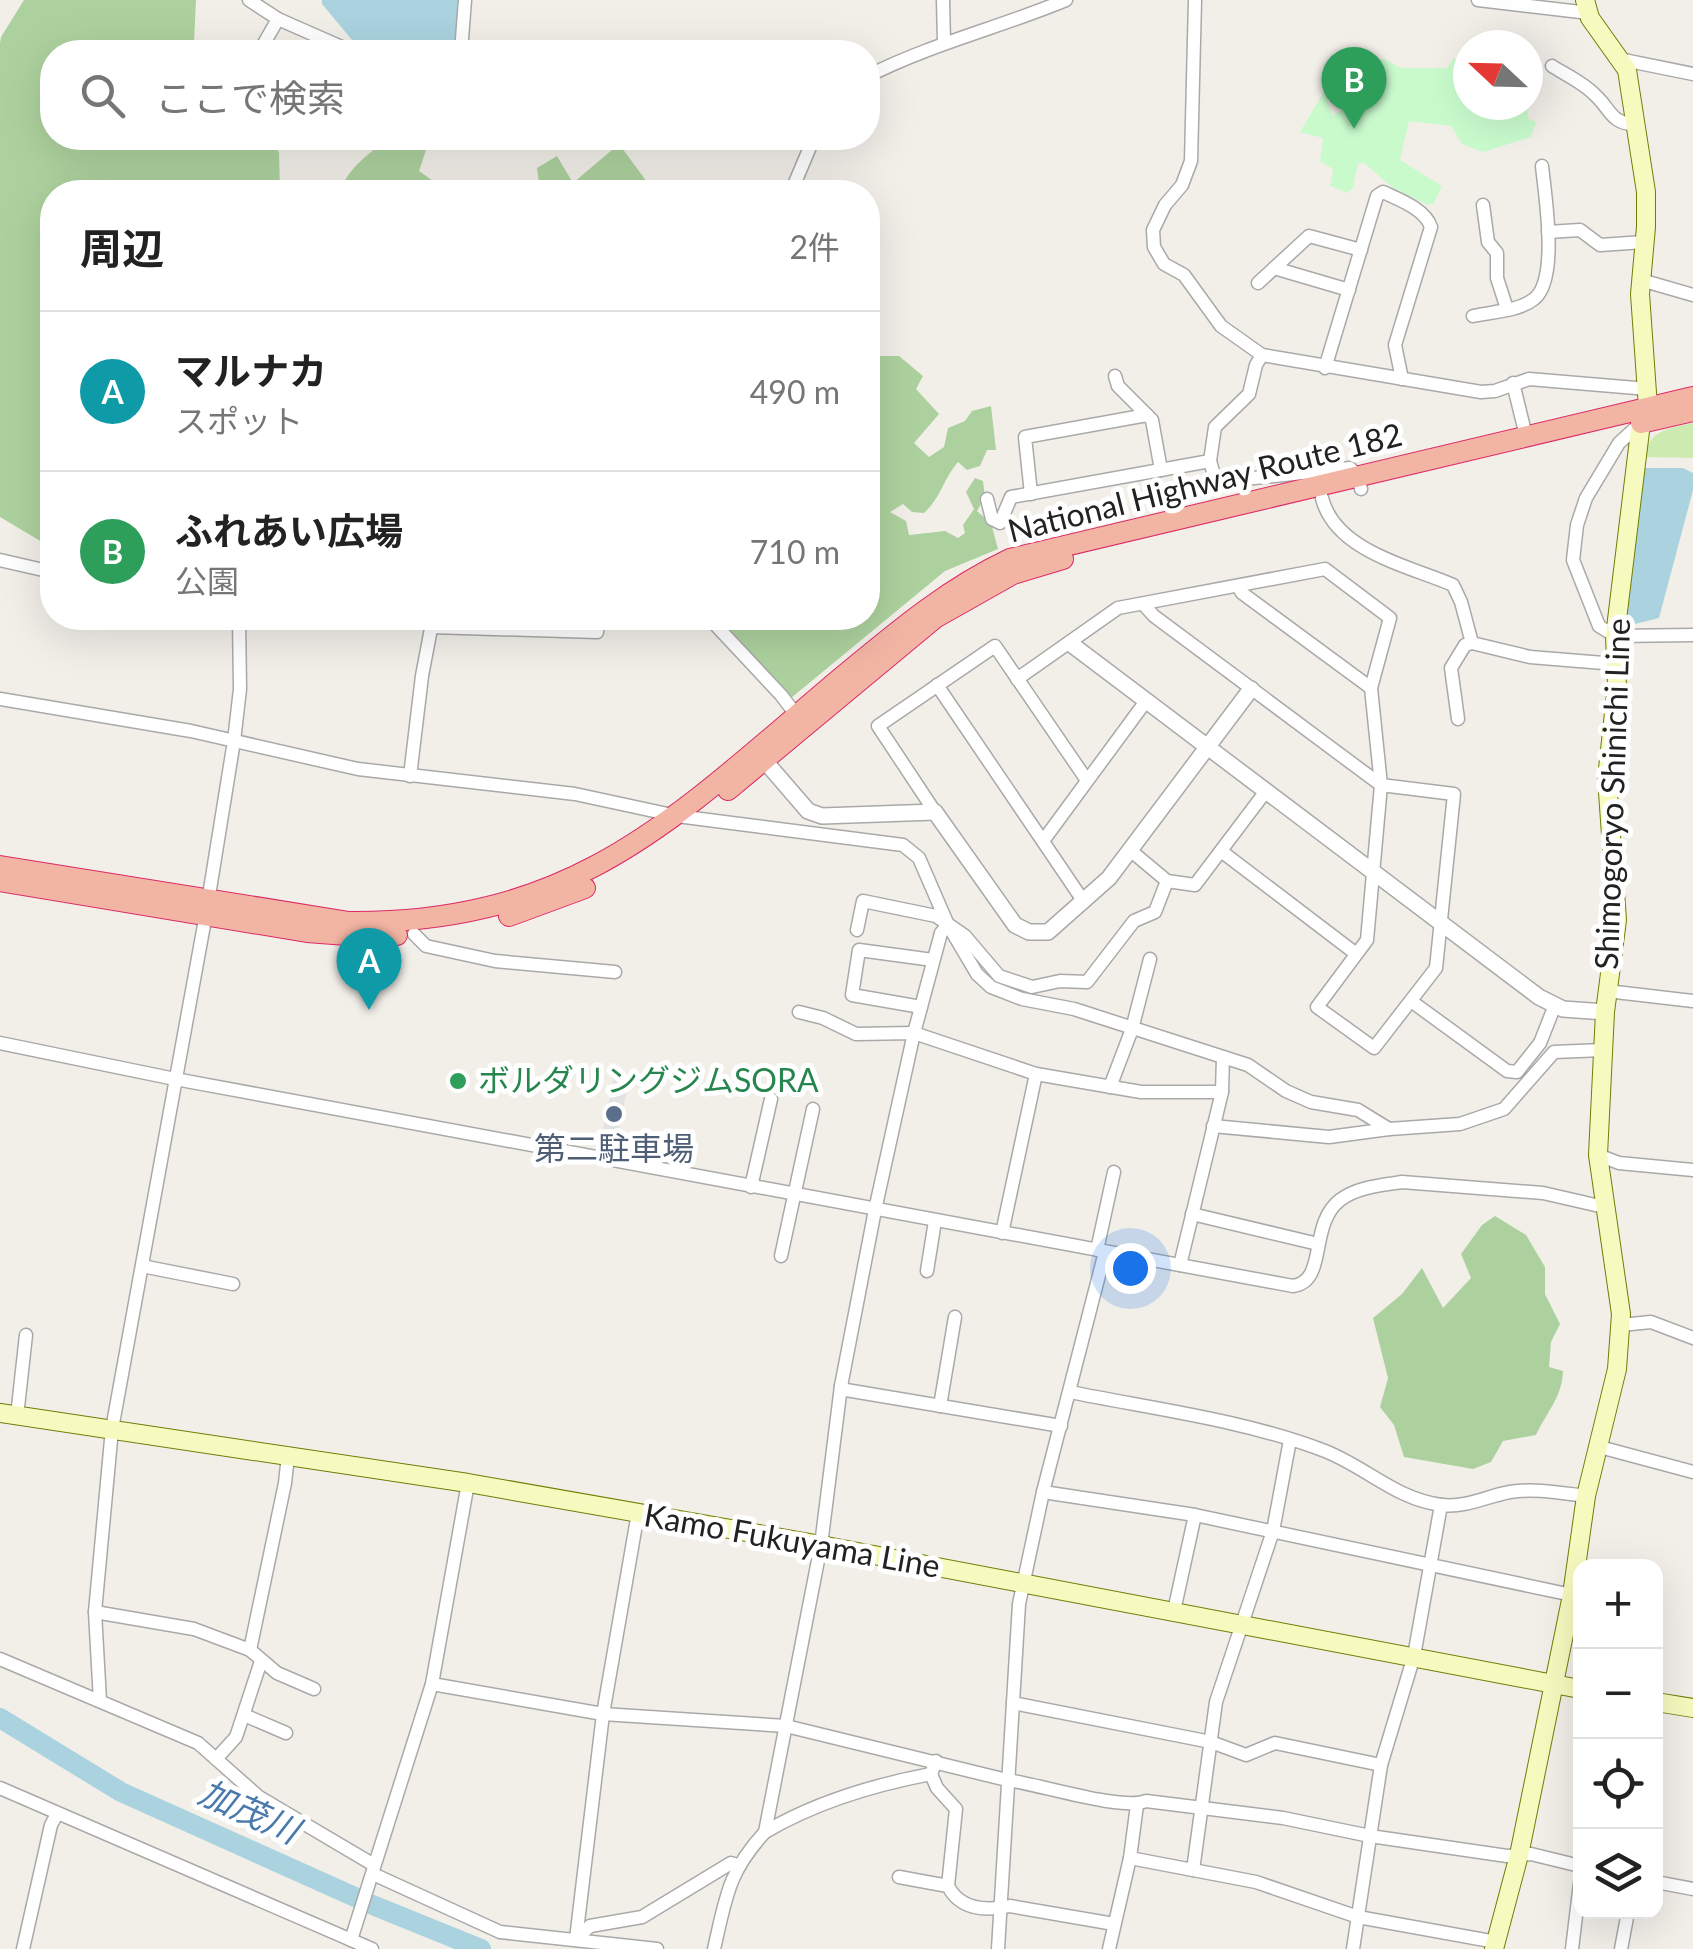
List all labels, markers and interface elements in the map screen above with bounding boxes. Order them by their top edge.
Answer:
north arrow [1453,30,1543,120]
search box [40,40,880,150]
pin: B [1322,46,1386,129]
icon: search [75,68,130,123]
text: ここで検索 [155,74,345,120]
text: 周辺 [80,223,164,273]
text: 2件 [789,227,840,266]
text: マルナカ [175,347,327,393]
text: A [101,372,124,411]
text: 490 m [750,372,840,411]
text: スポット [175,401,303,440]
street label: National Highway Route 182 [1004,414,1406,549]
text: ふれあい広場 [175,507,403,553]
text: B [102,532,123,571]
text: 710 m [750,532,840,571]
text: 公園 [175,561,239,600]
street label: Shimogoryo Shinichi Line [1586,618,1637,970]
pin: A [336,928,402,1010]
place label: ボルダリングジムSORA [478,1060,819,1099]
marker: ボルダリングジムSORA [447,1070,469,1092]
marker: 第二駐車場 [603,1103,625,1125]
place label: 第二駐車場 [534,1128,694,1167]
your location [1105,1243,1156,1294]
street label: Kamo Fukuyama Line [641,1494,943,1585]
map controls [1573,1559,1663,1919]
button: + [1573,1559,1663,1649]
button: − [1573,1649,1663,1739]
button: locate [1573,1739,1663,1829]
water label: 加茂川 [193,1770,310,1852]
button: layers [1573,1829,1663,1919]

